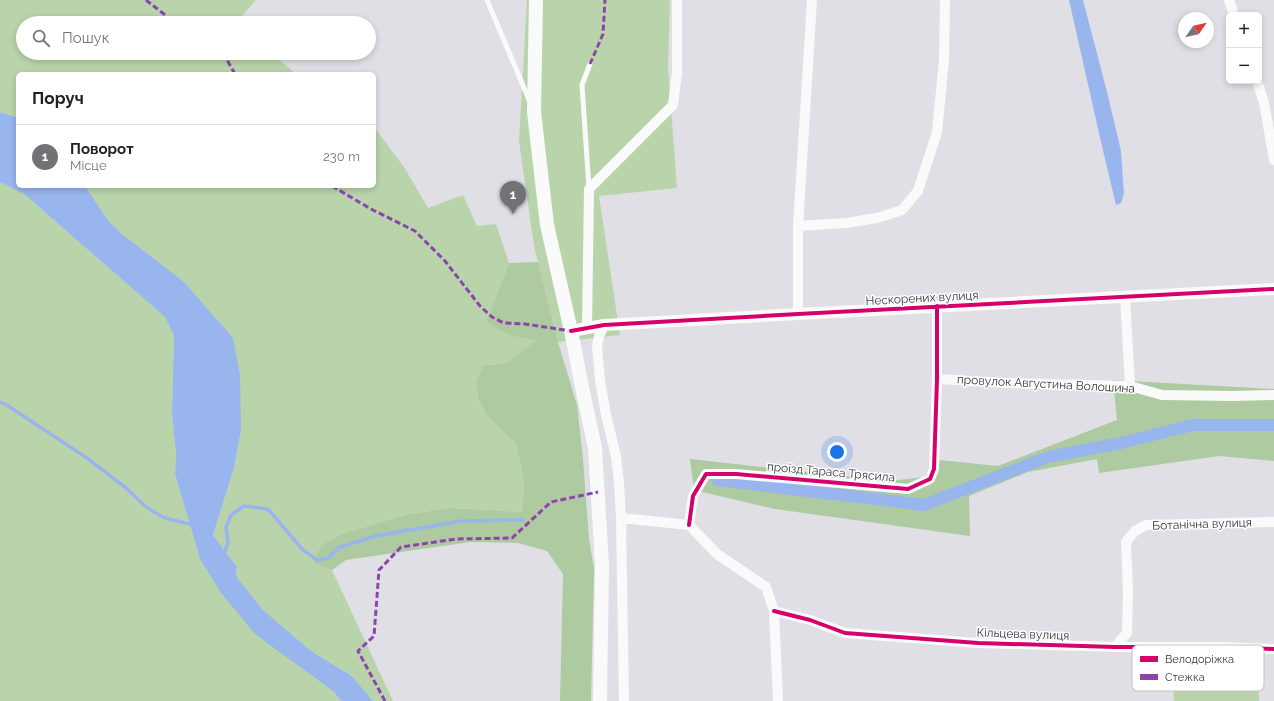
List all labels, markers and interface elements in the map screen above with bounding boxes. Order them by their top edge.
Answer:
north arrow [1178,12,1214,48]
map controls [1226,12,1262,84]
button: + [1226,12,1262,48]
search box [16,16,376,60]
icon: search [30,27,52,49]
text: Пошук [62,29,110,47]
button: − [1226,48,1262,84]
text: Поруч [32,88,84,108]
text: Поворот [70,140,134,158]
text: 1 [42,149,48,164]
text: 230 m [323,149,360,164]
text: Місце [70,158,107,173]
pin: 1 [500,181,526,214]
street label: Нескорених вулиця [865,288,979,308]
street label: провулок Августина Волошина [957,372,1135,396]
your location [827,442,847,462]
street label: проїзд Тараса Трясила [766,459,896,485]
street label: Ботанічна вулиця [1152,515,1252,533]
street label: Кільцева вулиця [976,625,1070,643]
legend [1132,645,1264,691]
text: Велодоріжка [1165,653,1234,666]
text: Стежка [1165,671,1205,684]

